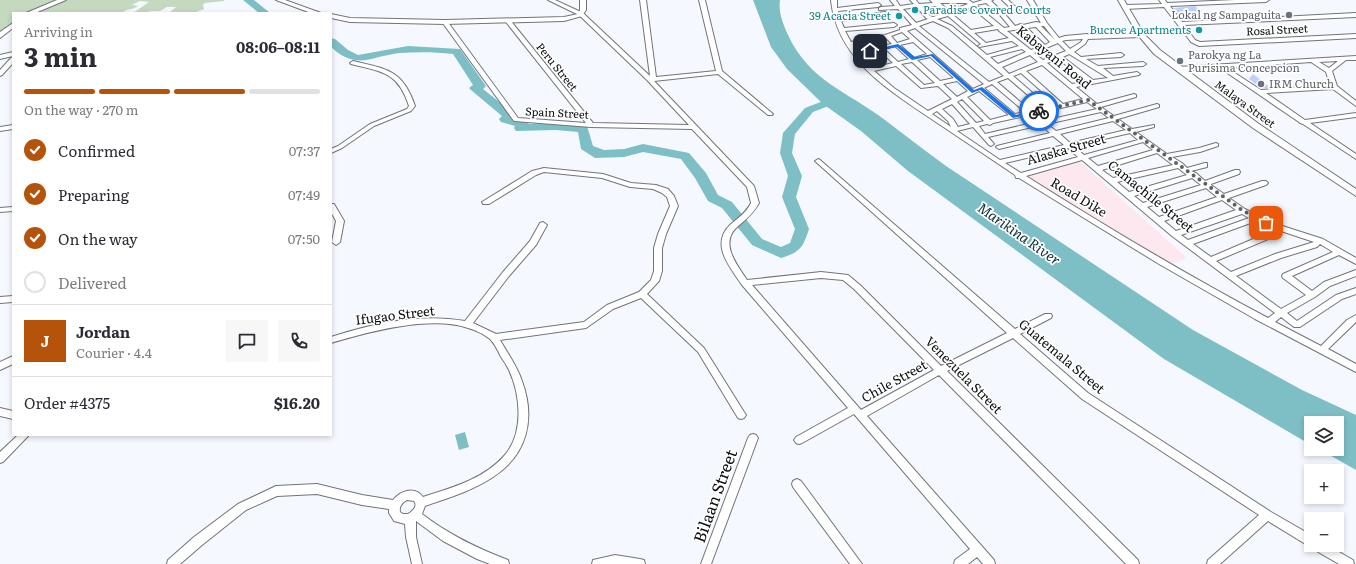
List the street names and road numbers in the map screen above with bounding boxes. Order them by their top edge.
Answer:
street label: Rosal Street [1245,19,1309,39]
street label: Kabayani Road [1013,20,1096,93]
street label: Peru Street [533,39,583,94]
street label: Malaya Street [1212,76,1280,131]
street label: Spain Street [525,102,590,122]
street label: Alaska Street [1024,128,1108,169]
street label: Camachile Street [1104,155,1199,237]
street label: Road Dike [1047,172,1111,221]
street label: Ifugao Street [354,300,437,329]
street label: Guatemala Street [1015,314,1110,398]
street label: Venezuela Street [921,332,1008,418]
street label: Chile Street [857,354,931,406]
street label: Bilaan Street [686,445,742,546]

